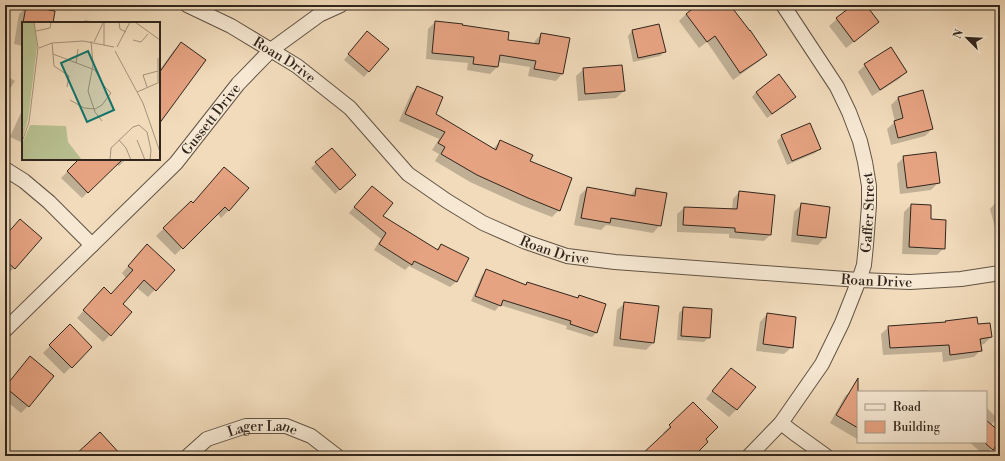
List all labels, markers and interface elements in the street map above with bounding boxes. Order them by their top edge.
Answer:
north arrow [947,18,987,58]
inset map [22,22,160,160]
text: N [951,27,967,41]
street label: Roan Drive [249,33,319,87]
street label: Gussett Drive [178,80,245,159]
street label: Gaffer Street [857,171,879,254]
street label: Roan Drive [517,232,590,269]
street label: Roan Drive [840,271,913,292]
legend [857,391,987,443]
text: Road [893,400,921,415]
street label: Lager Lane [225,417,300,442]
text: Building [892,420,941,435]

